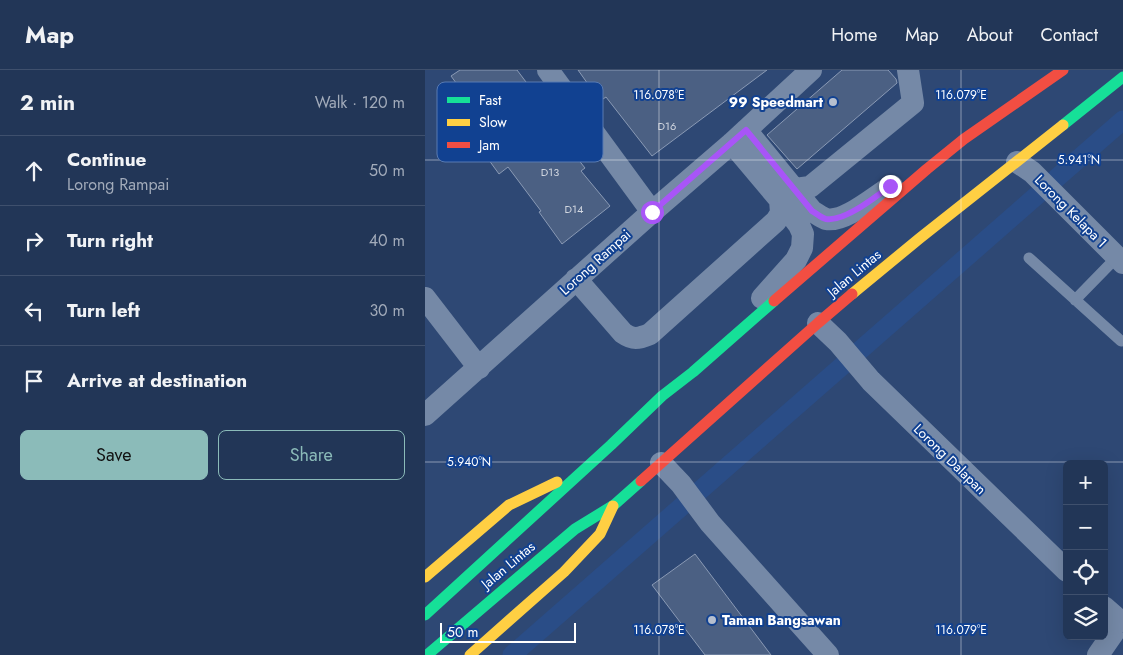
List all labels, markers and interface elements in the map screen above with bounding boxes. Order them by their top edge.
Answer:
text: Map [25,17,74,52]
text: Home [831,22,877,48]
text: Map [905,22,939,48]
text: About [967,22,1012,48]
text: Contact [1040,22,1098,48]
legend [437,82,603,162]
text: 116.078°E [633,86,685,104]
text: 116.079°E [935,86,987,104]
text: 2 min [20,88,75,118]
text: Fast [479,90,502,110]
text: Walk · 120 m [315,91,405,114]
place label: 99 Speedmart [729,92,824,112]
marker: 99 Speedmart [827,96,839,108]
text: Slow [479,112,507,132]
house number: D16 [658,118,676,134]
text: Jam [477,135,500,155]
text: Continue [67,146,146,173]
text: 5.941°N [1058,151,1100,169]
icon: ahead [20,157,48,185]
text: 50 m [369,159,405,182]
house number: D13 [541,164,559,180]
street label: Lorong Kelapa 1 [1030,170,1112,252]
text: Lorong Rampai [67,173,169,196]
route end [879,175,902,198]
house number: D14 [565,201,584,217]
route start [641,201,664,224]
street label: Lorong Rampai [555,225,635,299]
icon: right [20,227,48,255]
text: Turn right [67,227,153,254]
text: 40 m [369,229,405,252]
street label: Jalan Lintas [821,244,885,303]
icon: left [20,297,48,325]
text: Turn left [67,297,140,324]
text: 30 m [369,299,405,322]
icon: arrive [20,367,48,395]
text: Arrive at destination [67,367,247,394]
street label: Lorong Dalapan [909,419,991,499]
button: Save [20,430,208,480]
button: Share [218,430,405,480]
text: 5.940°N [447,453,491,471]
map controls [1063,460,1108,640]
button: + [1063,460,1108,505]
button: − [1063,505,1108,550]
street label: Jalan Lintas [475,536,539,595]
button: locate [1063,550,1108,595]
button: layers [1063,595,1108,640]
place label: Taman Bangsawan [722,610,841,630]
marker: Taman Bangsawan [706,614,718,626]
scale bar [440,620,576,643]
text: 116.078°E [633,621,685,639]
text: 116.079°E [935,621,987,639]
text: 50 m [447,622,478,642]

